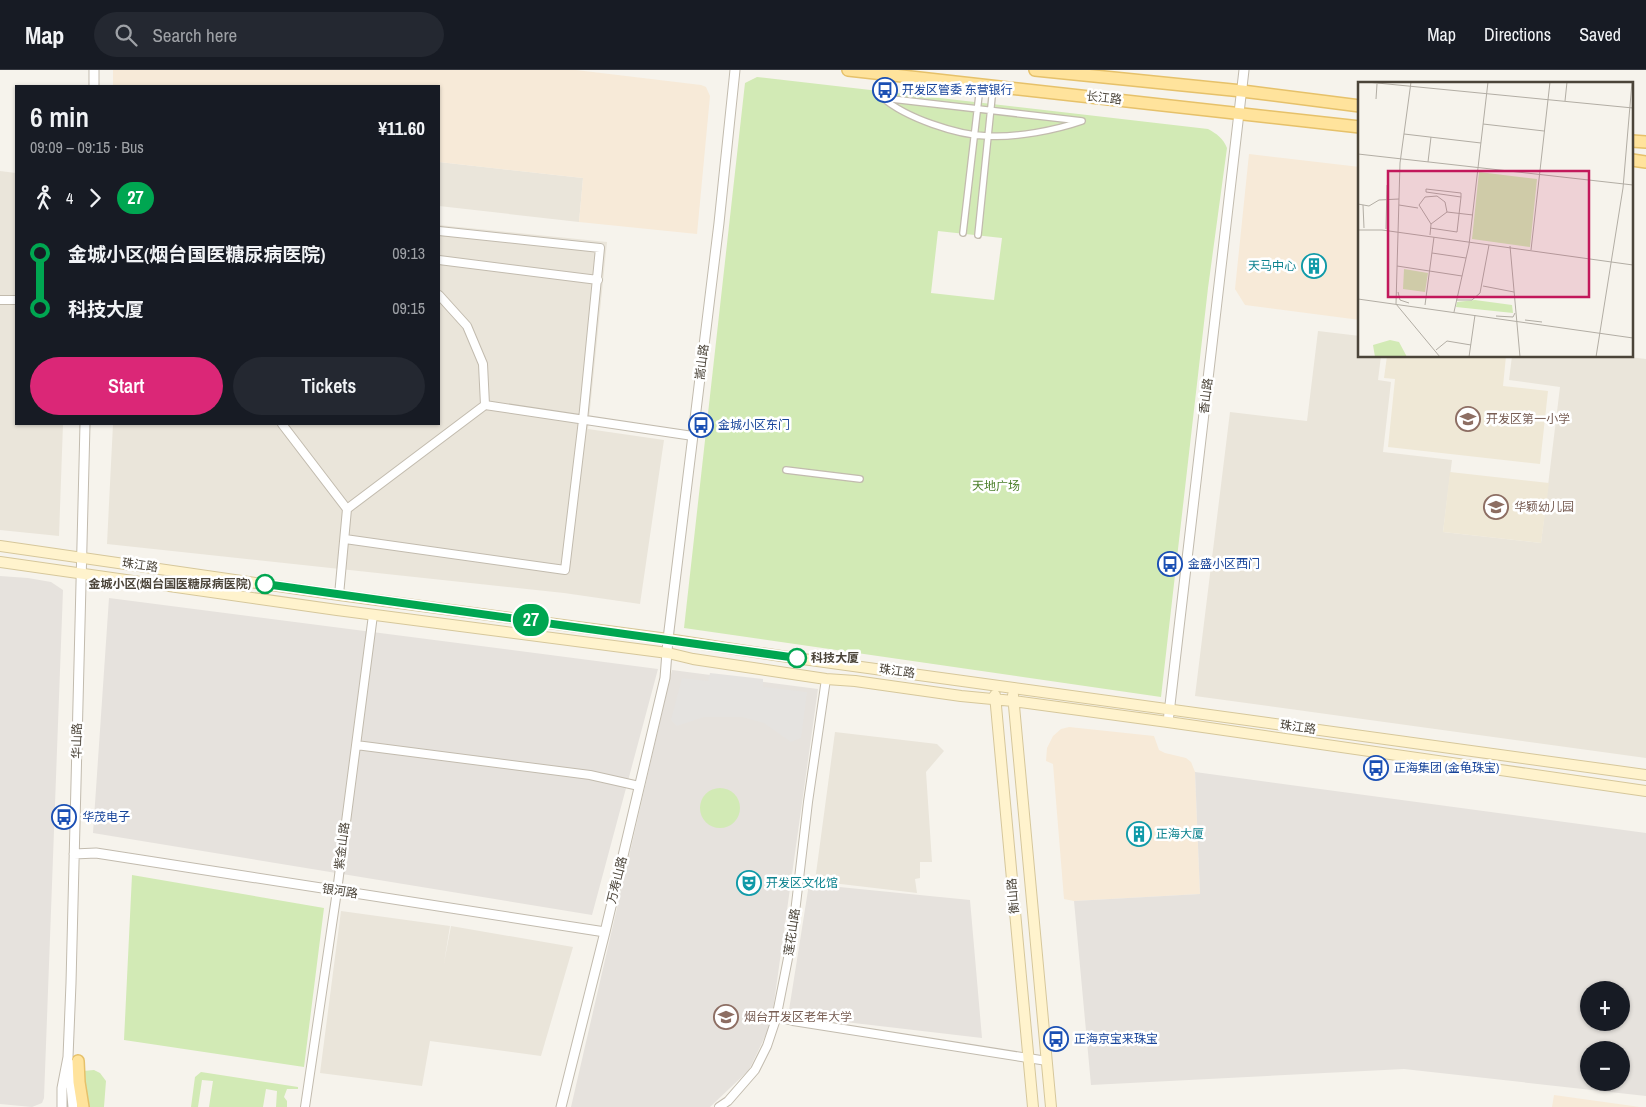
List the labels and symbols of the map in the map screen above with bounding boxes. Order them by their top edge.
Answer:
bus stop icon: 开发区管委 东营银行 [872,77,898,103]
place label: 开发区管委 东营银行 [902,82,1013,98]
inset map [1358,82,1634,358]
street label: 长江路 [1085,88,1123,108]
building icon: 天马中心 [1301,253,1327,279]
place label: 天马中心 [1248,258,1296,274]
street label: 嵩山路 [692,343,712,381]
street label: 香山路 [1196,377,1216,415]
school or university icon: 开发区第一小学 [1455,406,1481,432]
place label: 开发区第一小学 [1486,411,1570,427]
bus stop icon: 金城小区东门 [688,412,714,438]
place label: 金城小区东门 [718,417,790,433]
park label: 天地广场 [972,478,1020,494]
school or university icon: 华颖幼儿园 [1483,494,1509,520]
place label: 华颖幼儿园 [1514,499,1574,515]
bus stop icon: 金盛小区西门 [1157,551,1183,577]
street label: 珠江路 [121,555,159,575]
place label: 金盛小区西门 [1188,556,1260,572]
marker: 金城小区(烟台国医糖尿病医院) [255,574,275,594]
place label: 金城小区(烟台国医糖尿病医院) [88,576,251,592]
line badge: 27 [508,604,554,636]
marker: 科技大厦 [787,648,807,668]
place label: 科技大厦 [811,650,859,666]
street label: 珠江路 [878,661,916,681]
street label: 珠江路 [1279,717,1317,737]
street label: 华山路 [69,723,85,759]
bus stop icon: 正海集团 (金龟珠宝) [1363,755,1389,781]
place label: 正海集团 (金龟珠宝) [1394,760,1499,776]
bus stop icon: 华茂电子 [51,804,77,830]
place label: 华茂电子 [82,809,130,825]
street label: 紫金山路 [331,821,353,871]
building icon: 正海大厦 [1126,821,1152,847]
place label: 正海大厦 [1156,826,1204,842]
street label: 万寿山路 [603,855,631,905]
theatre icon: 开发区文化馆 [736,870,762,896]
place label: 开发区文化馆 [766,875,838,891]
street label: 衡山路 [1003,877,1023,915]
street label: 银河路 [321,880,359,902]
street label: 莲花山路 [781,907,803,957]
school or university icon: 烟台开发区老年大学 [713,1004,739,1030]
place label: 烟台开发区老年大学 [744,1009,852,1025]
bus stop icon: 正海京宝来珠宝 [1043,1026,1069,1052]
place label: 正海京宝来珠宝 [1074,1031,1158,1047]

